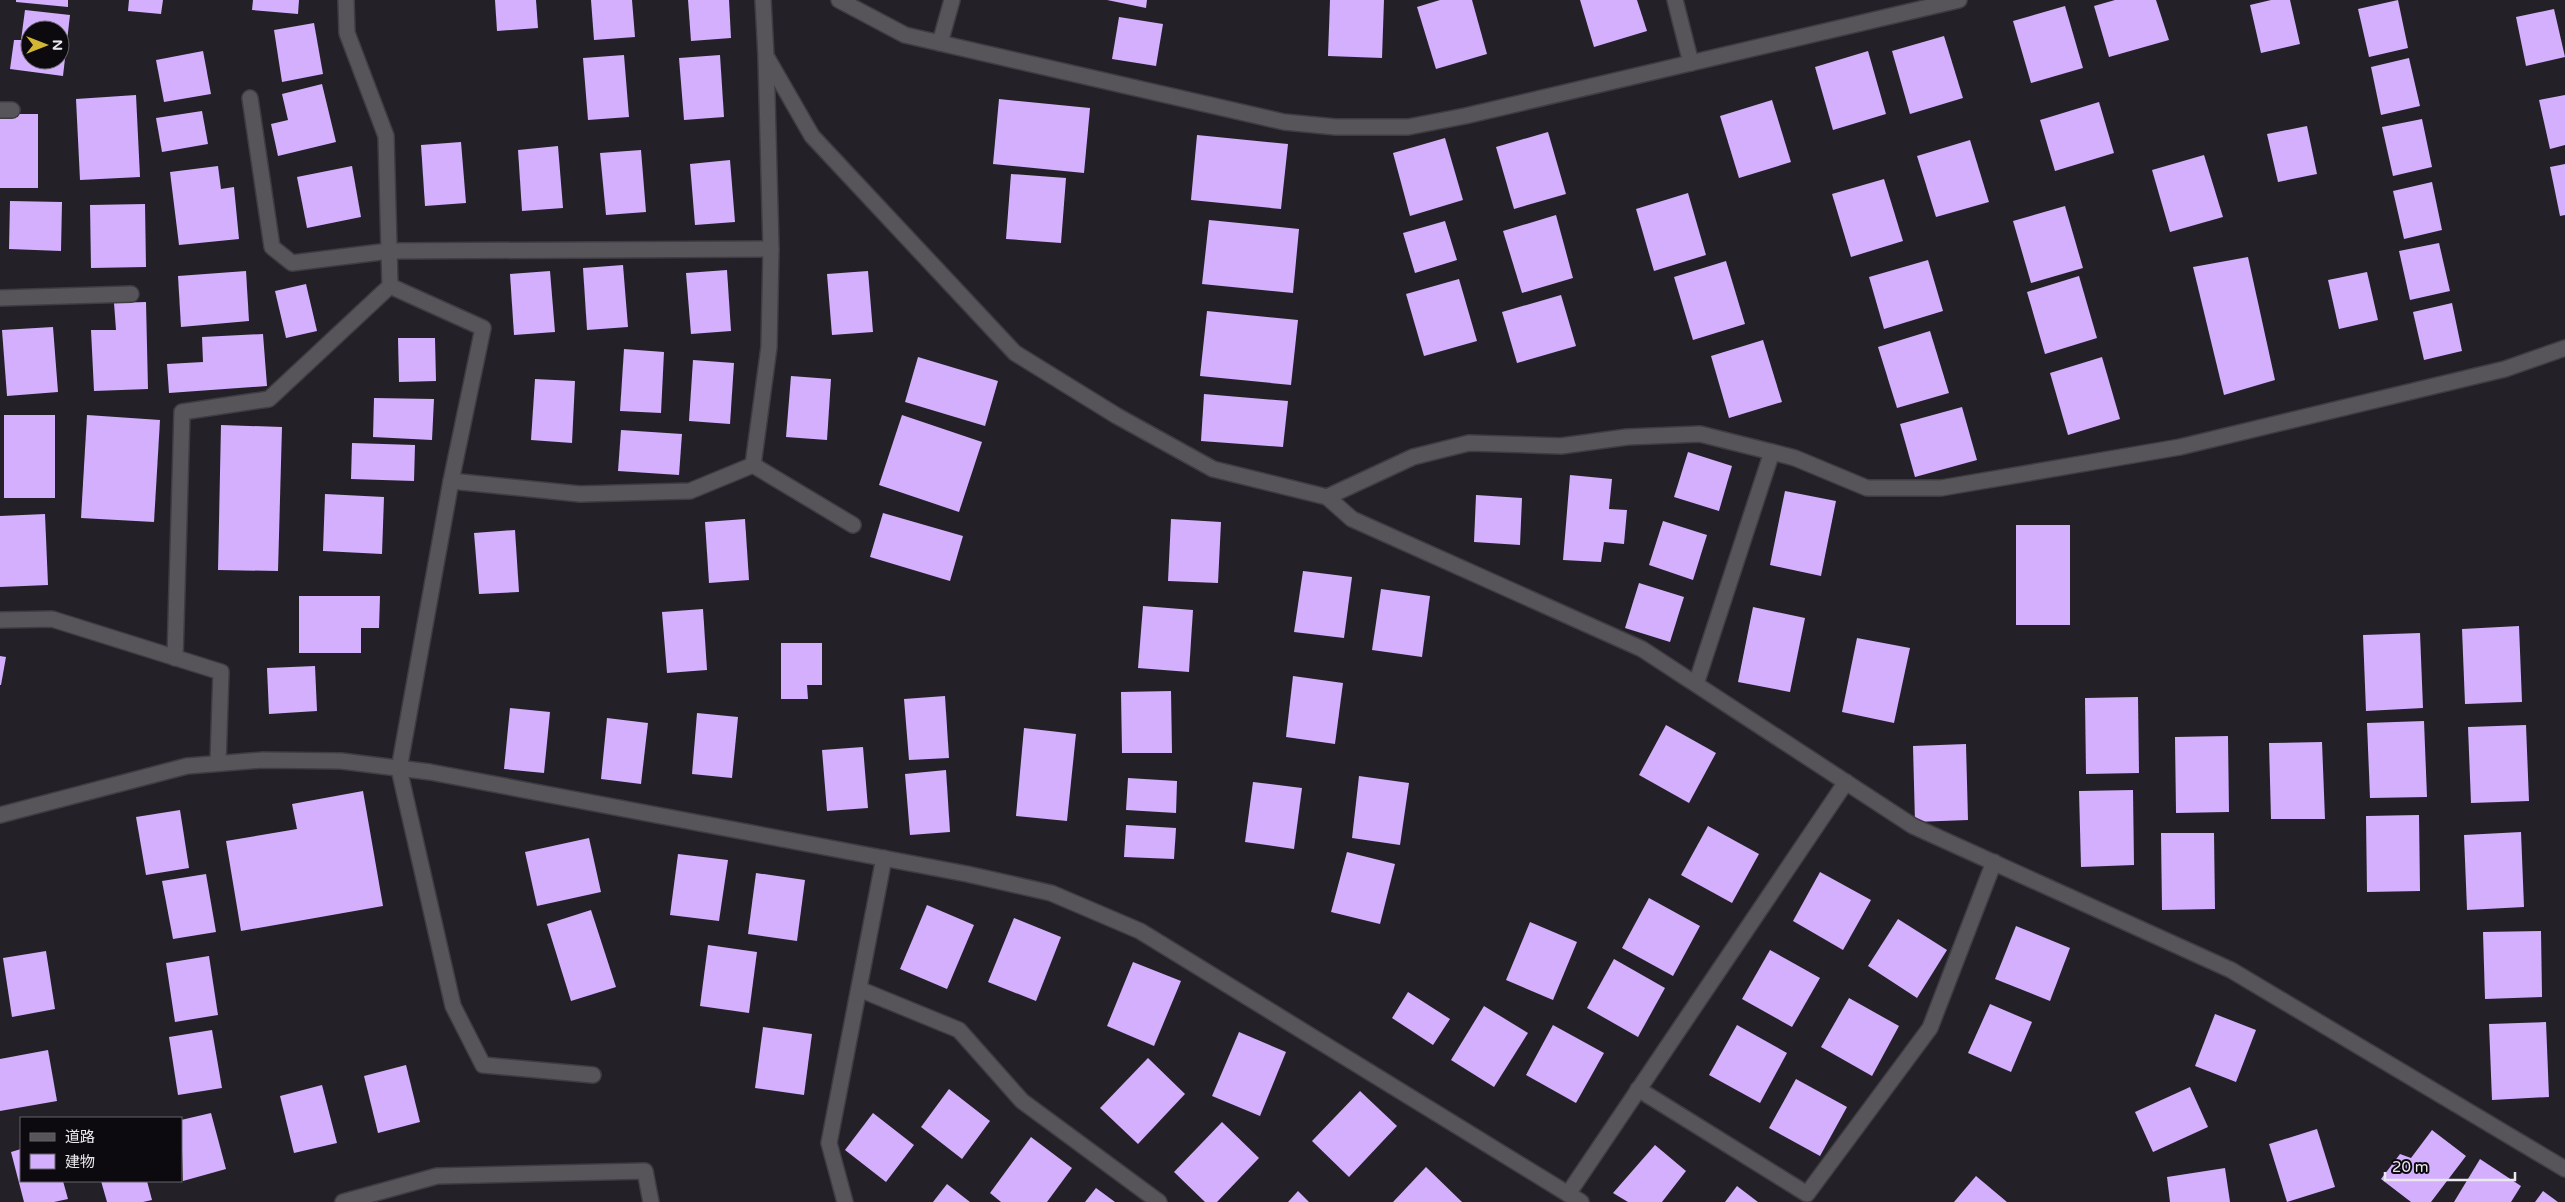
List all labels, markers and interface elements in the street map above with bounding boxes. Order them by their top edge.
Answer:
north arrow [20,20,70,70]
text: N [49,39,66,51]
legend [20,1117,182,1182]
text: 道路 [65,1128,95,1146]
scale bar [2385,1150,2515,1182]
text: 建物 [65,1153,95,1171]
text: 20 m [2392,1158,2429,1176]

